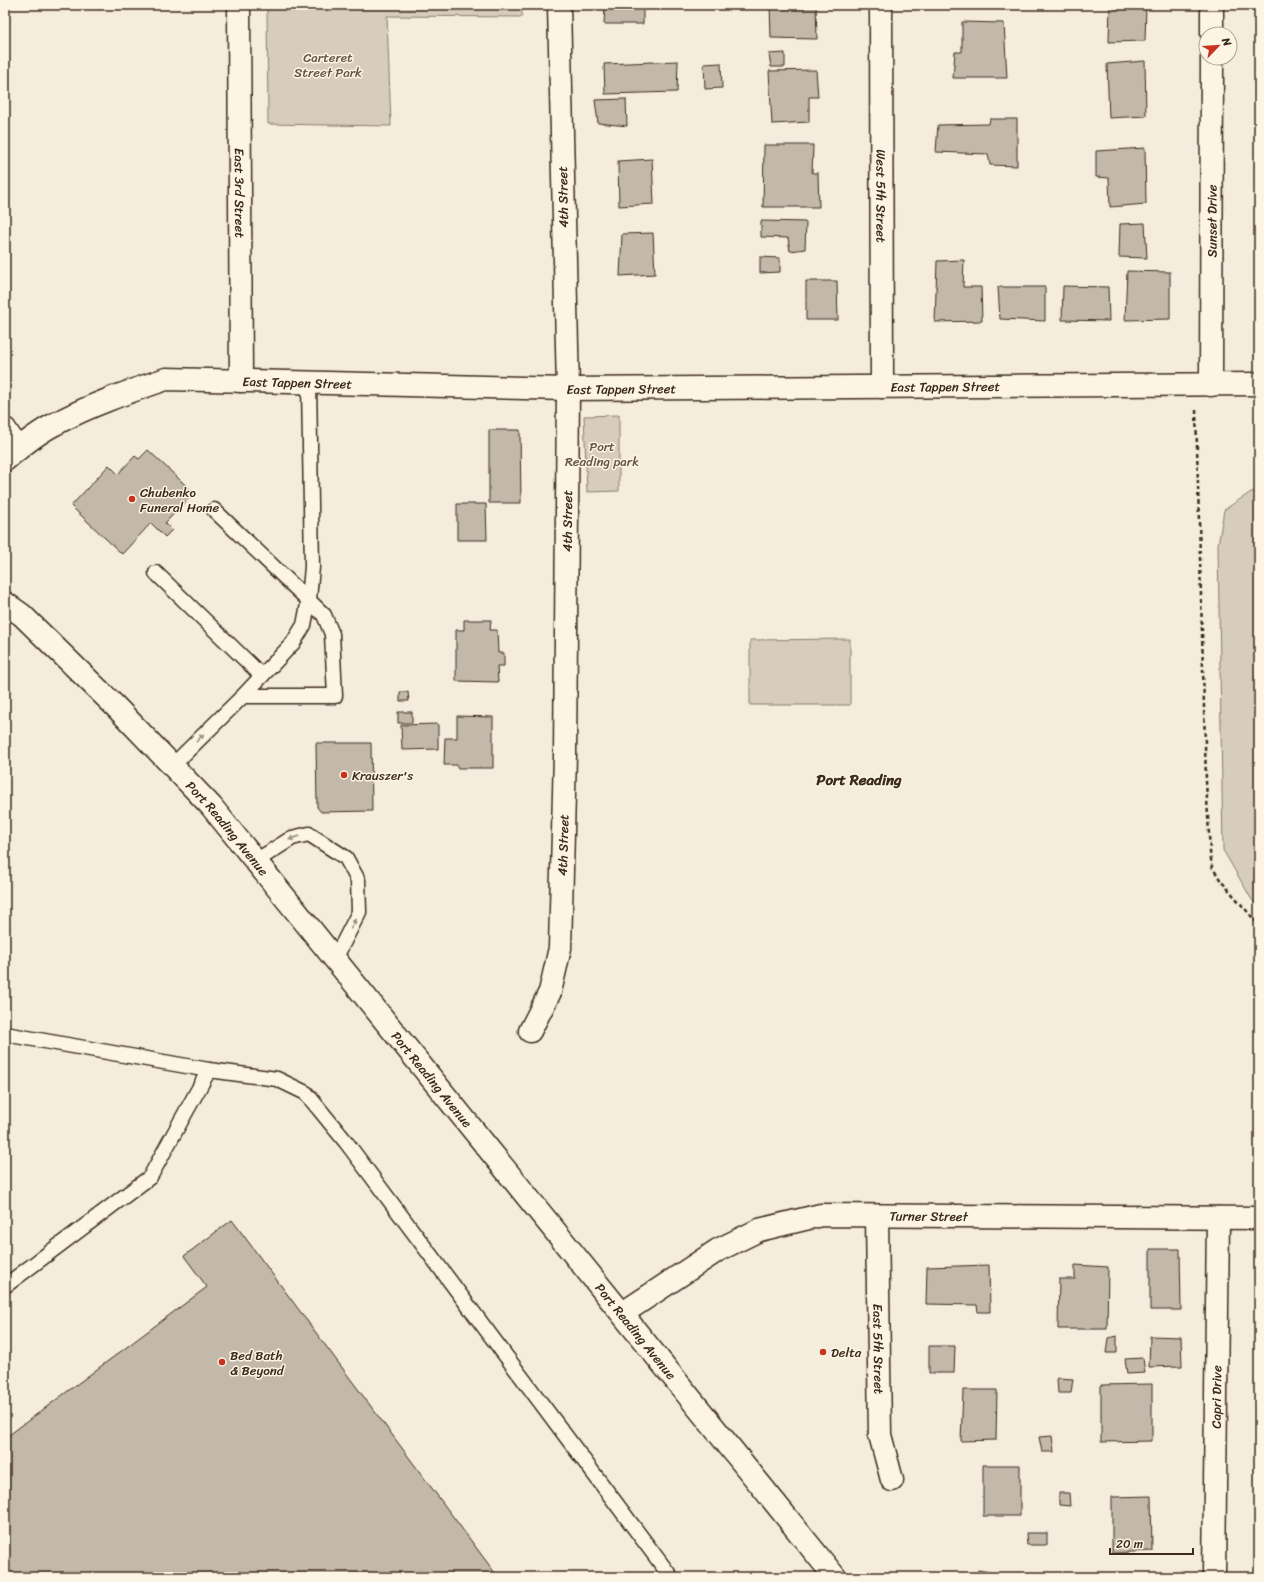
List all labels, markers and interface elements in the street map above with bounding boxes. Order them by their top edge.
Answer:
north arrow [1198,26,1238,66]
text: N [1216,34,1237,50]
park label: Carteret Street Park [294,46,362,84]
street label: East 3rd Street [228,148,252,238]
street label: West 5th Street [870,149,893,243]
street label: 4th Street [551,166,575,228]
street label: Sunset Drive [1200,184,1223,257]
street label: East Tappen Street [242,369,353,395]
street label: East Tappen Street [890,374,1000,398]
street label: East Tappen Street [566,377,676,401]
park label: Port Reading park [565,435,639,473]
place label: Chubenko Funeral Home [140,481,219,519]
street label: 4th Street [555,490,579,552]
marker: Chubenko Funeral Home [127,494,137,504]
one-way arrow [195,733,205,743]
place label: Krauszer's [352,764,413,787]
district label: Port Reading [816,767,902,793]
marker: Krauszer's [339,770,349,780]
street label: Port Reading Avenue [180,775,275,881]
street label: 4th Street [550,813,575,876]
one-way arrow [288,835,300,841]
one-way arrow [350,918,356,930]
street label: Port Reading Avenue [386,1026,479,1133]
street label: Turner Street [889,1204,969,1228]
street label: Port Reading Avenue [589,1277,683,1385]
street label: East 5th Street [867,1304,891,1395]
place label: Delta [831,1341,862,1364]
place label: Bed Bath & Beyond [230,1344,285,1382]
marker: Delta [818,1347,828,1357]
marker: Bed Bath & Beyond [217,1357,227,1367]
street label: Capri Drive [1204,1365,1228,1429]
scale bar [1110,1530,1193,1556]
text: 20 m [1116,1533,1143,1555]

